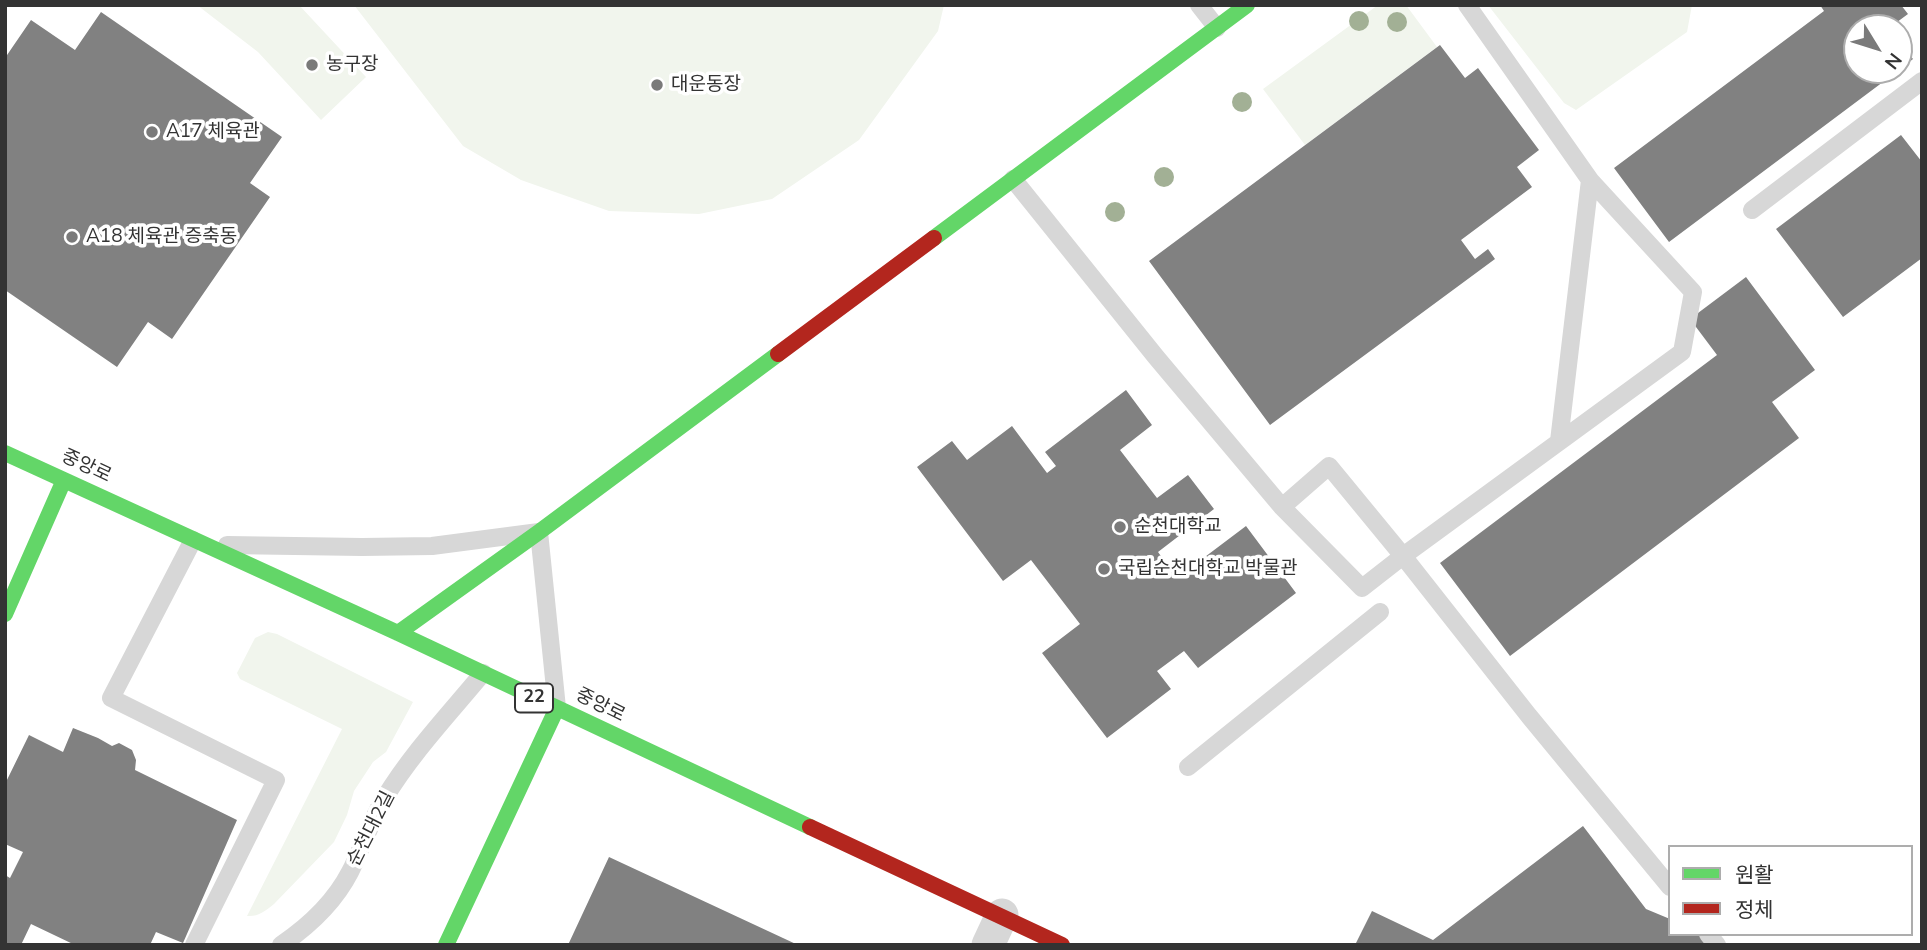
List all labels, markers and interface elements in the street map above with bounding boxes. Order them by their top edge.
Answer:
north arrow [1843,14,1913,84]
text: N [1878,47,1908,74]
place label: 농구장 [326,54,378,76]
marker: 농구장 [304,57,320,73]
place label: 대운동장 [671,74,741,96]
marker: 대운동장 [649,77,665,93]
place label: A17 체육관 [166,121,260,143]
marker: A17 체육관 [144,124,160,140]
place label: A18 체육관 증축동 [86,226,237,248]
marker: A18 체육관 증축동 [64,229,80,245]
street label: 중앙로 [57,446,115,488]
place label: 순천대학교 [1134,516,1221,538]
marker: 순천대학교 [1112,519,1128,535]
place label: 국립순천대학교 박물관 [1118,558,1298,580]
marker: 국립순천대학교 박물관 [1096,561,1112,577]
road number: 22 [515,684,553,712]
street label: 중앙로 [571,684,629,728]
street label: 순천대2길 [343,788,401,870]
legend [1668,845,1913,936]
text: 원활 [1735,861,1774,889]
text: 정체 [1735,896,1774,924]

